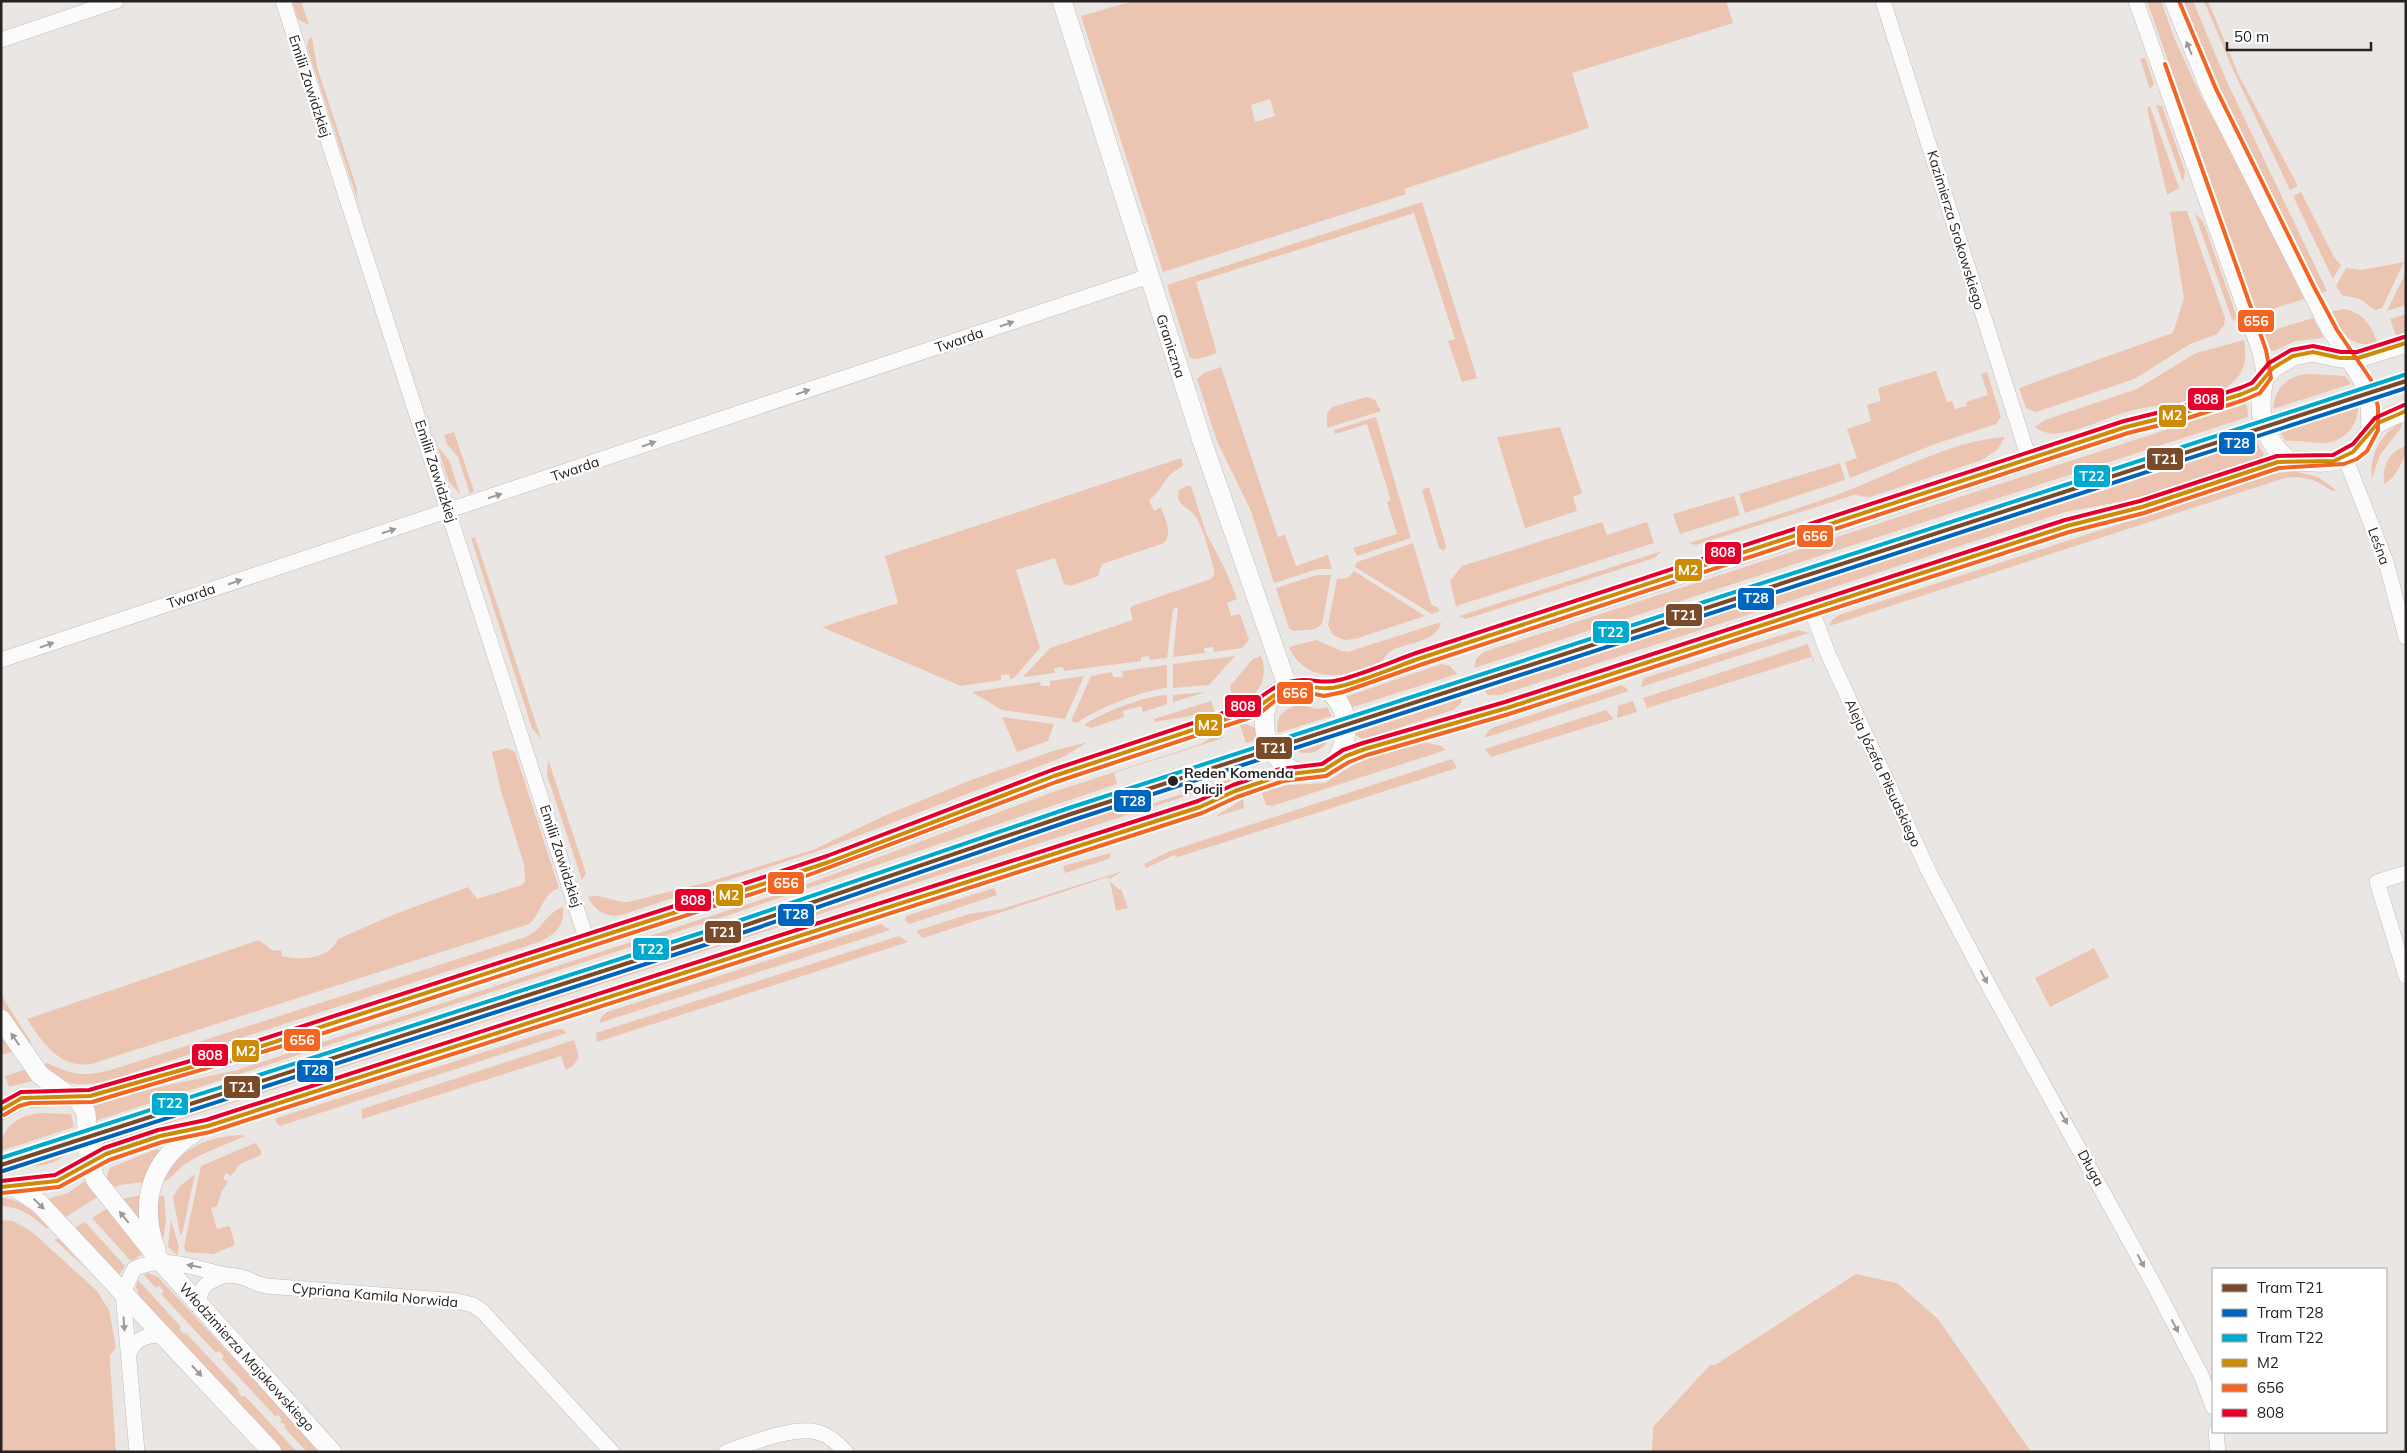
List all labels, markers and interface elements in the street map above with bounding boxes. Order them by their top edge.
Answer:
scale bar [2227,20,2371,52]
text: 50 m [2234,27,2269,46]
street label: Emilii Zawidzkiej [285,32,335,140]
one-way arrow [2185,41,2193,55]
street label: Kazimierza Srokowskiego [1923,148,1989,312]
line badge: 656 [2237,309,2275,333]
street label: Graniczna [1152,312,1190,380]
text: 656 [2243,312,2269,330]
one-way arrow [1000,319,1015,327]
street label: Twarda [933,323,985,357]
line badge: 808 [2187,387,2225,411]
one-way arrow [796,388,811,396]
text: 808 [2193,390,2219,408]
line badge: M2 [2158,404,2187,428]
text: M2 [2162,406,2182,424]
street label: Emilii Zawidzkiej [411,417,461,525]
line badge: T28 [2218,431,2256,455]
text: T28 [2224,434,2250,452]
one-way arrow [642,440,657,448]
line badge: T21 [2146,447,2184,471]
text: T21 [2152,450,2178,468]
street label: Twarda [549,452,601,486]
line badge: T22 [2073,464,2111,488]
text: T22 [2079,467,2105,485]
one-way arrow [488,491,503,499]
line badge: 656 [1796,524,1834,548]
street label: Leśna [2364,525,2394,567]
one-way arrow [382,527,397,535]
text: 656 [1802,527,1828,545]
line badge: 808 [1704,541,1742,565]
text: 808 [1710,543,1736,561]
line badge: M2 [1674,558,1703,582]
text: M2 [1678,561,1698,579]
one-way arrow [227,577,242,585]
street label: Twarda [165,579,217,613]
line badge: T28 [1737,587,1775,611]
text: T28 [1743,589,1769,607]
line badge: T21 [1665,603,1703,627]
text: T21 [1671,606,1697,624]
line badge: T22 [1592,620,1630,644]
text: T22 [1598,623,1624,641]
one-way arrow [40,640,55,648]
line badge: 656 [1276,681,1314,705]
text: 656 [1282,684,1308,702]
line badge: 808 [1224,694,1262,718]
street label: Aleja Józefa Piłsudskiego [1841,696,1925,850]
text: 808 [1230,697,1256,715]
line badge: M2 [1194,713,1223,737]
text: M2 [1198,716,1218,734]
line badge: T21 [1255,736,1293,760]
text: T21 [1261,739,1287,757]
place label: Reden Komenda Policji [1184,764,1293,798]
marker: Reden Komenda Policji [1166,774,1180,788]
line badge: T28 [1113,789,1152,813]
text: T28 [1120,792,1146,810]
street label: Emilii Zawidzkiej [536,802,586,910]
line badge: 656 [767,871,805,895]
text: 656 [773,874,799,892]
line badge: M2 [715,883,744,907]
text: M2 [719,886,739,904]
line badge: 808 [674,888,712,912]
text: 808 [680,891,706,909]
line badge: T28 [777,903,815,927]
text: T28 [783,905,809,923]
line badge: T21 [704,920,742,944]
text: T21 [710,923,736,941]
line badge: T22 [632,937,670,961]
text: T22 [638,940,664,958]
one-way arrow [1980,969,1988,984]
line badge: 656 [283,1028,321,1052]
text: 656 [289,1031,315,1049]
one-way arrow [10,1033,20,1046]
line badge: M2 [231,1039,260,1063]
text: M2 [236,1042,256,1060]
line badge: 808 [191,1043,229,1067]
text: 808 [197,1046,223,1064]
line badge: T28 [296,1059,334,1083]
text: T28 [302,1061,328,1079]
line badge: T21 [223,1075,261,1099]
text: T21 [229,1078,255,1096]
line badge: T22 [151,1092,189,1116]
text: T22 [157,1094,183,1112]
one-way arrow [2060,1111,2068,1125]
street label: Długa [2074,1147,2108,1189]
one-way arrow [33,1198,45,1210]
one-way arrow [118,1211,129,1224]
one-way arrow [2137,1254,2145,1268]
one-way arrow [186,1262,202,1270]
legend [2212,1268,2387,1433]
text: Tram T21 [2257,1278,2323,1297]
street label: Włodzimierza Majakowskiego [175,1279,319,1435]
street label: Cypriana Kamila Norwida [291,1279,459,1311]
text: Tram T28 [2257,1303,2323,1322]
one-way arrow [121,1316,129,1332]
one-way arrow [2171,1319,2179,1333]
text: Tram T22 [2257,1328,2323,1347]
text: M2 [2257,1353,2279,1372]
one-way arrow [191,1364,203,1376]
text: 656 [2257,1378,2284,1397]
text: 808 [2257,1403,2284,1422]

